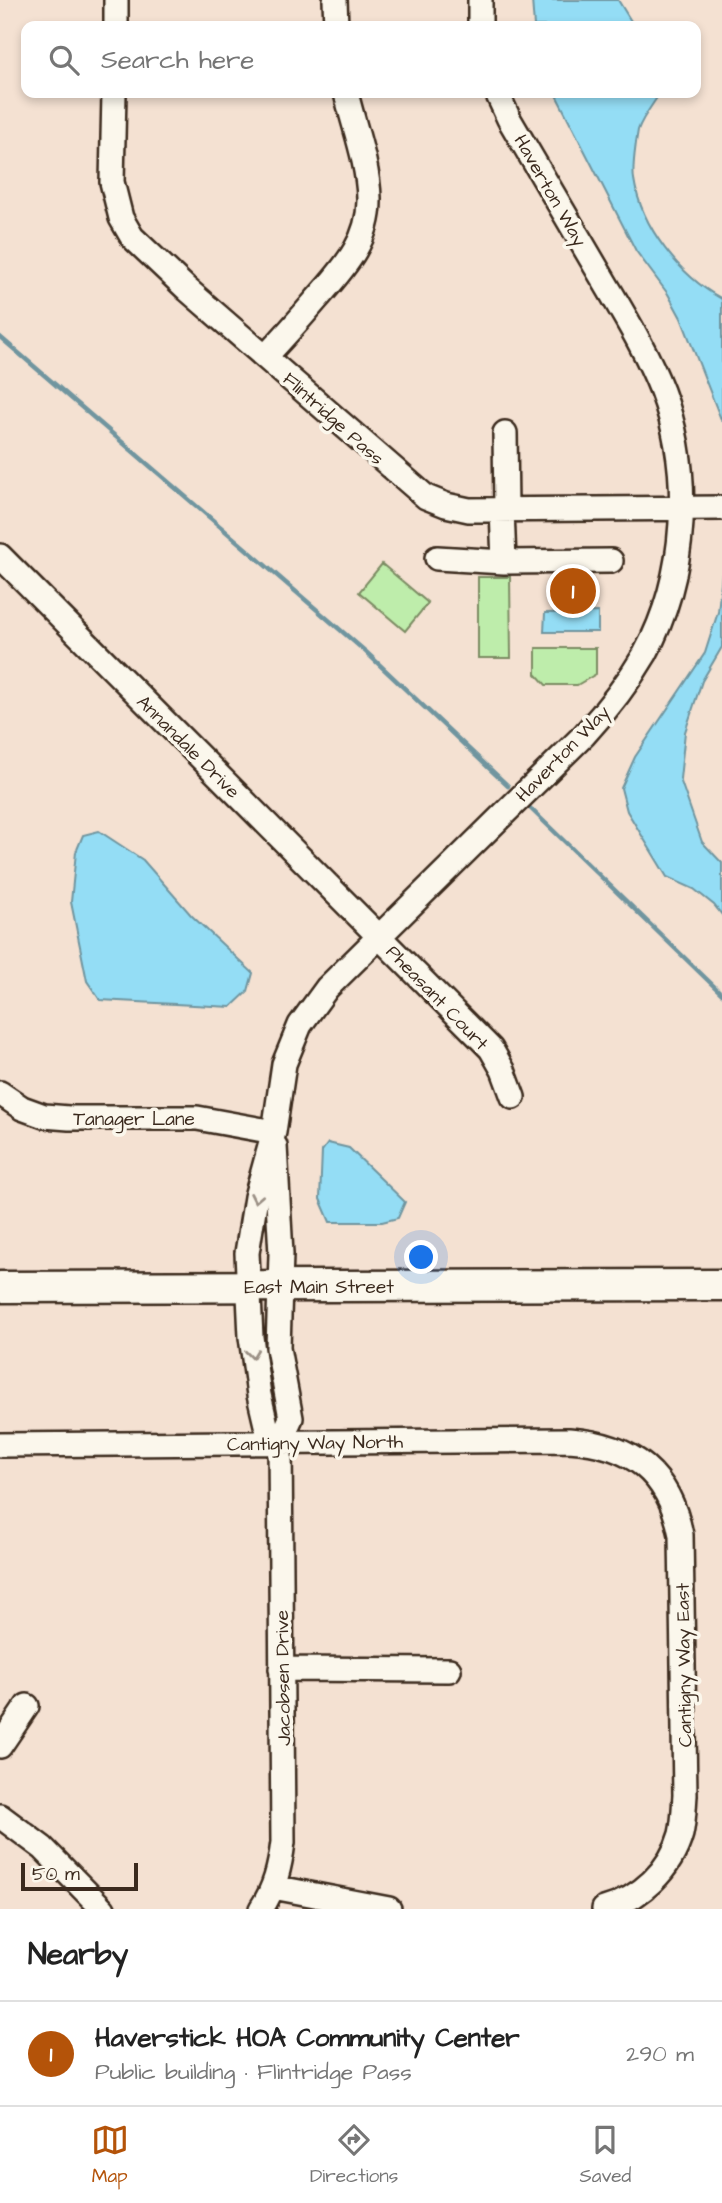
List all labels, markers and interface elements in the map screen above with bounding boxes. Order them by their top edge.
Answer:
search box [21,21,701,98]
icon: search [45,41,83,79]
text: Search here [101,42,254,78]
street label: Haverton Way [506,130,593,253]
street label: Flintridge Pass [276,366,390,473]
pin: 1 [550,565,596,617]
street label: Annandale Drive [130,689,246,805]
street label: Haverton Way [510,699,617,809]
street label: Pheasant Court [379,939,495,1057]
street label: Tanager Lane [73,1106,195,1134]
one-way arrow [250,1192,265,1204]
your location [404,1240,438,1274]
street label: East Main Street [244,1274,394,1301]
one-way arrow [245,1348,260,1360]
street label: Cantigny Way North [227,1428,404,1460]
street label: Cantigny Way East [670,1582,700,1747]
street label: Jacobsen Drive [269,1610,298,1746]
scale bar [21,1860,138,1892]
text: 50 m [32,1861,80,1888]
text: Nearby [28,1934,128,1976]
text: Haverstick HOA Community Center [95,2020,520,2056]
text: 1 [50,2038,52,2070]
text: 290 m [626,2038,694,2070]
text: Public building · Flintridge Pass [95,2056,412,2088]
tab: Map [91,2121,129,2190]
tab: Directions [310,2121,398,2190]
tab: Saved [580,2121,631,2190]

